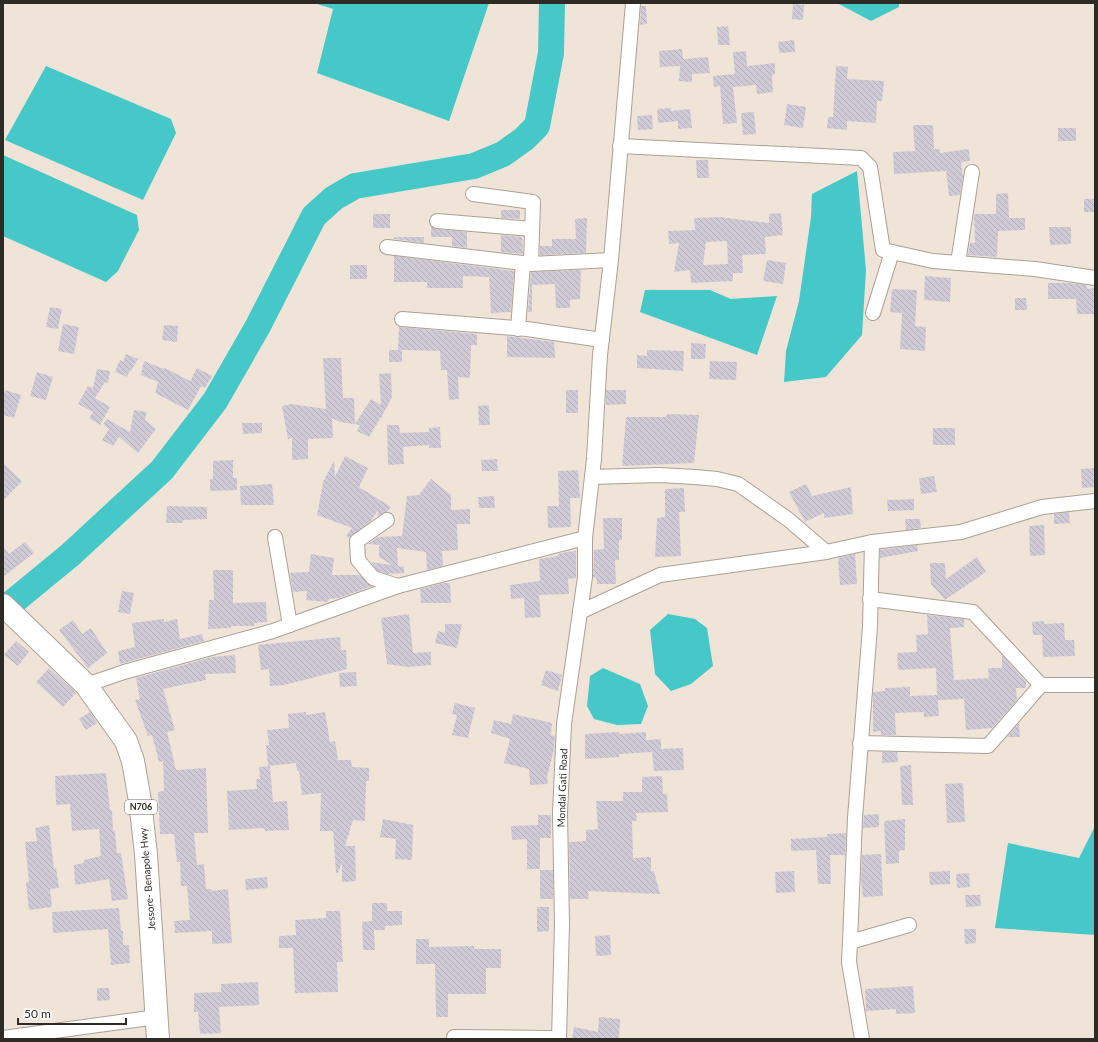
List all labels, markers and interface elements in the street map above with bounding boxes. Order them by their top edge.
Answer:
street label: Mondal Gati Road [555,748,569,828]
road number: N706 [125,800,157,814]
street label: Jessore- Benapole Hwy [136,826,157,931]
scale bar [18,1000,126,1026]
text: 50 m [24,1006,51,1021]

